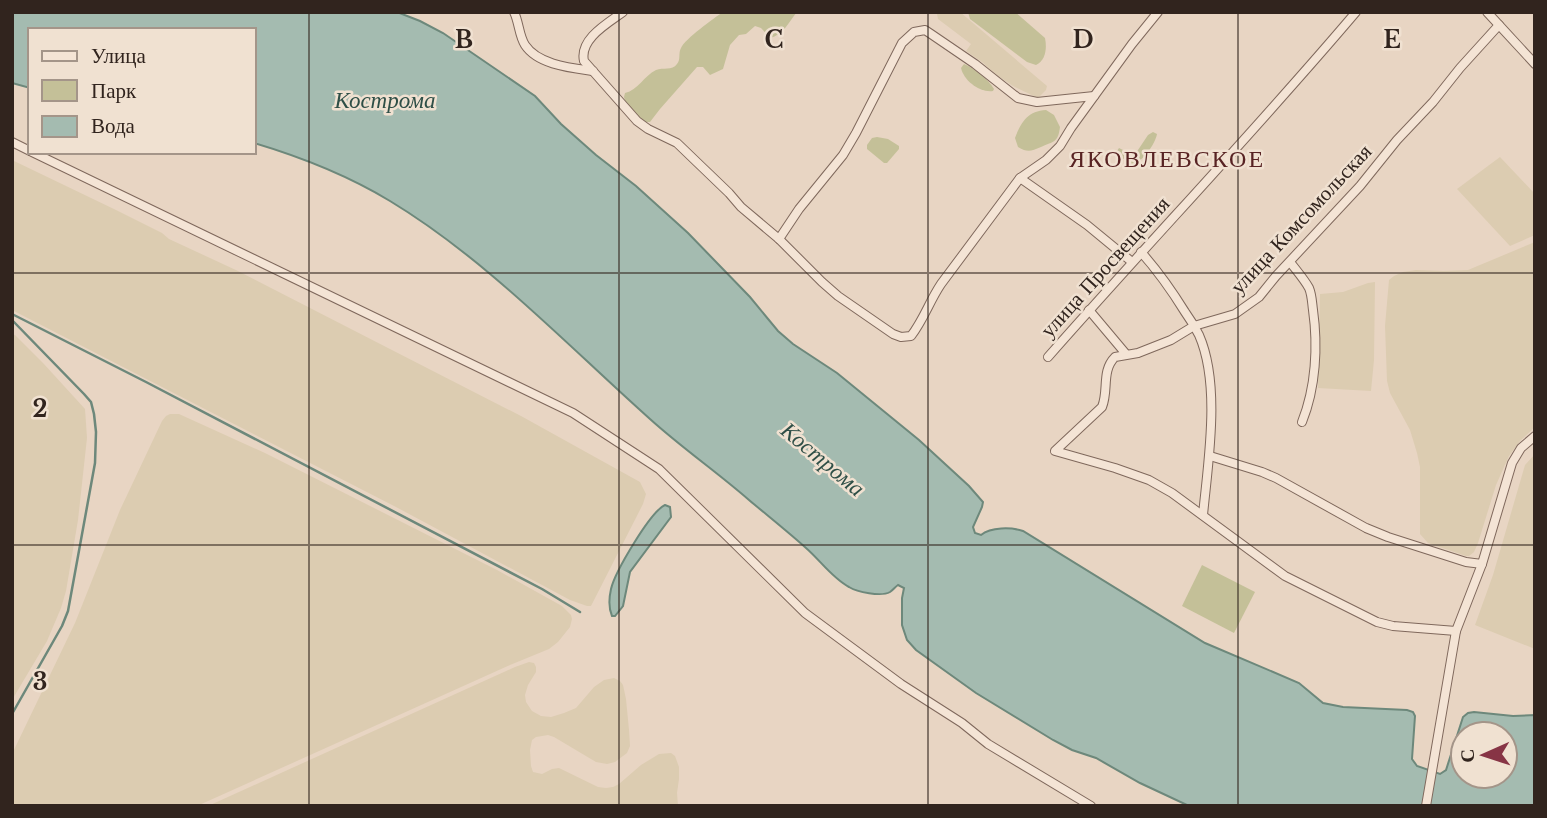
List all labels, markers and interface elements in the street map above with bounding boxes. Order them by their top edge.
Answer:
text: B [455,26,473,54]
text: C [765,26,783,54]
text: D [1072,26,1094,54]
text: E [1383,26,1401,54]
legend [28,28,256,154]
text: Улица [91,43,146,69]
text: Парк [91,78,137,104]
water label: Кострома [333,86,436,114]
text: Вода [91,113,136,139]
street label: улица Комсомольская [1225,138,1377,299]
district label: ЯКОВЛЕВСКОЕ [1069,144,1265,173]
street label: улица Просвещения [1035,191,1175,343]
text: 2 [33,395,47,423]
water label: Кострома [775,415,871,502]
text: 3 [33,668,47,696]
north arrow [1449,720,1519,790]
text: С [1456,748,1479,763]

